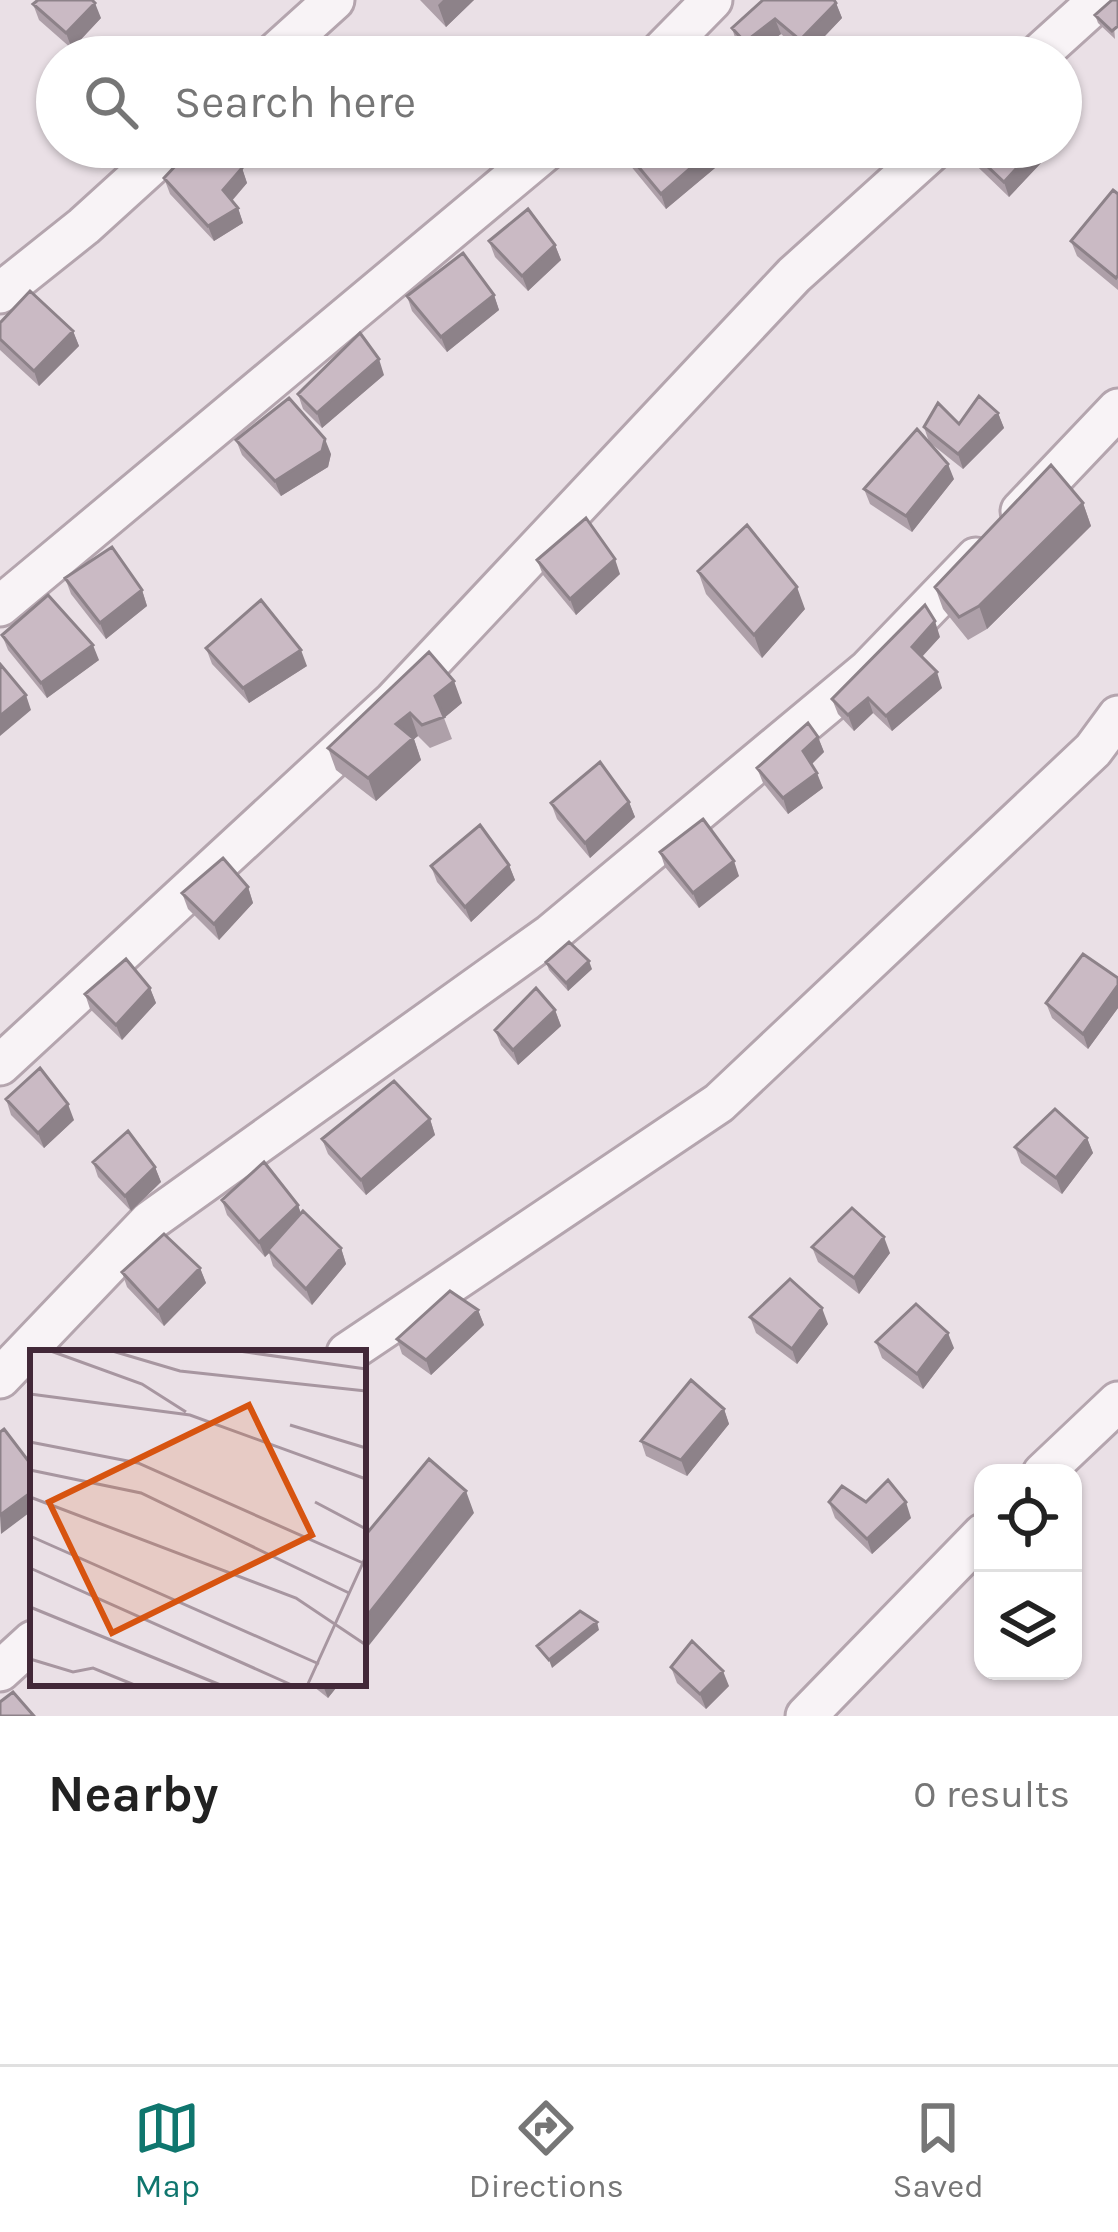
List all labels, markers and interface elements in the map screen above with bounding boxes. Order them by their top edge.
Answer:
search box [36,36,1082,168]
icon: search [78,69,144,135]
text: Search here [174,76,416,128]
inset map [30,1350,366,1686]
map controls [974,1464,1082,1680]
button: locate [974,1464,1082,1572]
button: layers [974,1572,1082,1680]
text: Nearby [48,1764,218,1824]
text: 0 results [913,1771,1070,1817]
tab: Map [134,2095,200,2205]
tab: Directions [469,2095,624,2205]
tab: Saved [893,2095,984,2205]

